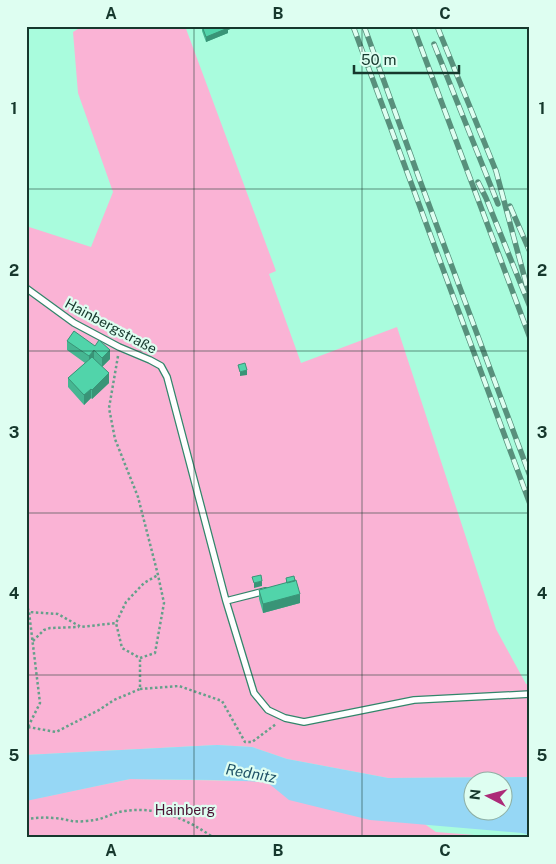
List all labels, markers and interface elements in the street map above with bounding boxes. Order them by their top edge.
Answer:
text: A [105,4,117,23]
text: B [273,4,284,23]
text: C [439,4,451,23]
scale bar [354,42,458,74]
text: 50 m [361,51,396,68]
text: 1 [11,99,17,118]
text: 1 [539,99,545,118]
text: 2 [9,261,19,280]
text: 2 [537,261,547,280]
street label: Hainbergstraße [62,295,160,357]
text: 3 [9,423,19,442]
text: 3 [537,423,547,442]
text: 4 [9,584,20,603]
text: 4 [537,584,548,603]
text: 5 [9,746,20,765]
text: 5 [537,746,548,765]
water label: Rednitz [224,760,278,786]
north arrow [464,772,514,822]
text: N [467,788,484,801]
park label: Hainberg [155,802,215,818]
text: A [105,841,117,860]
text: B [273,841,284,860]
text: C [439,841,451,860]

